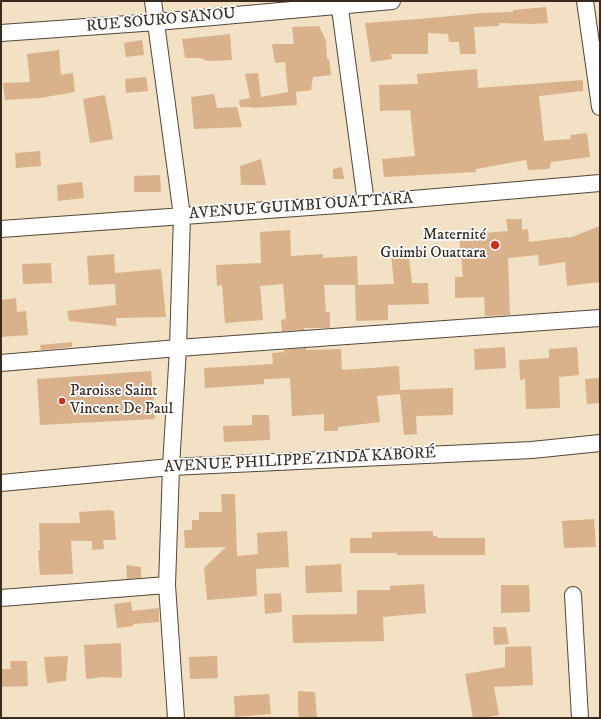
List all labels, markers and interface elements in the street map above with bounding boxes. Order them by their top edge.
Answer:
street label: RUE SOURO SANOU [85,5,237,37]
street label: AVENUE GUIMBI OUATTARA [188,190,414,224]
place label: Maternité Guimbi Ouattara [380,226,486,264]
marker: Maternité Guimbi Ouattara [489,239,501,251]
place label: Paroisse Saint Vincent De Paul [70,382,173,420]
marker: Paroisse Saint Vincent De Paul [57,396,67,406]
street label: AVENUE PHILIPPE ZINDA KABORÉ [164,444,436,478]

